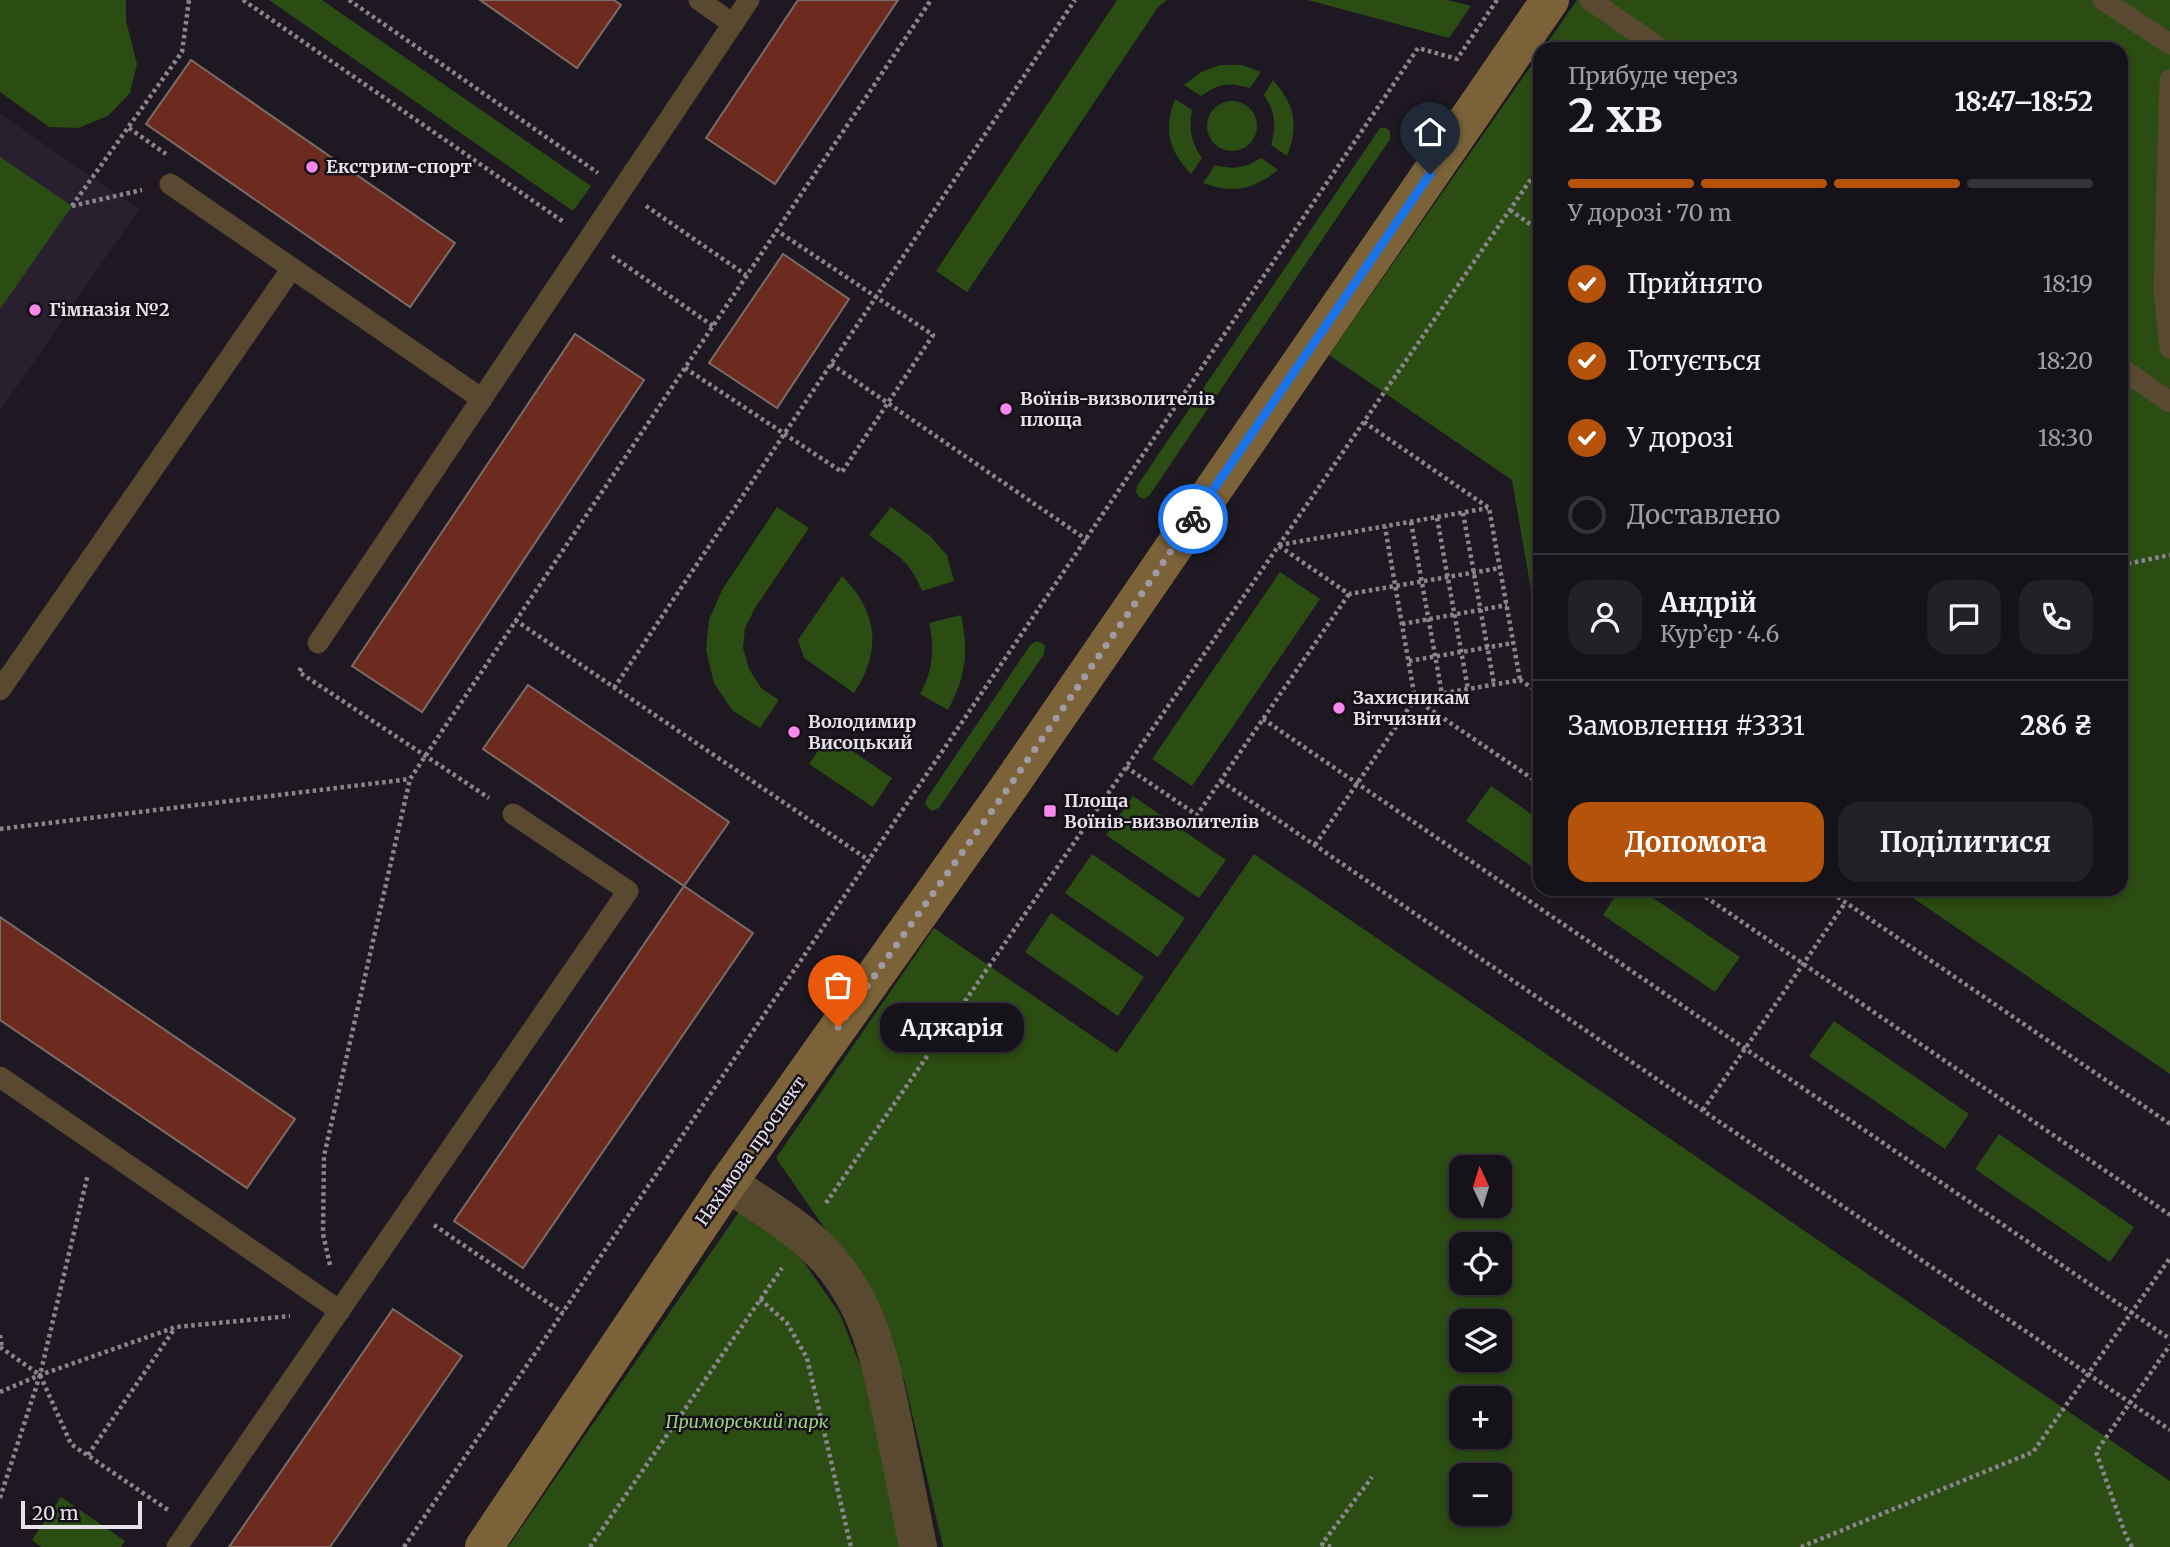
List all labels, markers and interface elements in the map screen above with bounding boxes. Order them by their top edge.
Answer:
text: Прибуде через [1568,61,1738,90]
text: 18:47–18:52 [1954,85,2093,118]
text: 2 хв [1568,87,1663,145]
pin [1400,102,1460,174]
icon: home [1411,113,1449,151]
place label: Екстрим-спорт [326,155,472,178]
marker: Екстрим-спорт [304,159,320,175]
text: У дорозі · 70 m [1568,198,1732,227]
icon: check [1568,265,1606,303]
text: Прийнято [1627,267,1763,300]
text: 18:19 [2042,269,2093,298]
place label: Гімназія №2 [49,298,170,321]
marker: Гімназія №2 [27,302,43,318]
icon: check [1568,342,1606,380]
text: Готується [1627,344,1761,377]
text: 18:20 [2037,346,2093,375]
place label: Воїнів-визволителів площа [1020,387,1215,431]
marker: Воїнів-визволителів площа [998,401,1014,417]
icon: check [1568,419,1606,457]
text: У дорозі [1627,421,1734,454]
text: 18:30 [2038,423,2093,452]
courier [1158,484,1228,554]
text: Доставлено [1627,498,1781,531]
icon: bike [1174,500,1212,538]
button: person [1568,580,1642,654]
button: chat [1927,580,2001,654]
button: phone [2019,580,2093,654]
text: Андрій [1660,586,1757,619]
text: Кур’єр · 4.6 [1660,619,1779,648]
place label: Захисникам Вітчизни [1353,686,1470,730]
marker: Захисникам Вітчизни [1331,700,1347,716]
text: Замовлення #3331 [1568,709,1805,742]
text: 286 ₴ [2020,709,2093,742]
place label: Володимир Висоцький [808,710,916,754]
marker: Володимир Висоцький [786,724,802,740]
place label: Площа Воїнів-визволителів [1064,789,1259,833]
button: Допомога [1568,802,1824,882]
button: Поділитися [1838,802,2093,882]
marker: Площа Воїнів-визволителів [1042,803,1058,819]
pin [808,955,868,1027]
icon: bag [819,966,857,1004]
callout: Аджарія [880,1002,1024,1052]
text: Аджарія [901,1013,1003,1042]
street label: Нахімова проспект [690,1071,811,1230]
north arrow [1449,1155,1512,1218]
map controls [1449,1155,1512,1526]
button: locate [1449,1232,1512,1295]
button: layers [1449,1309,1512,1372]
button: + [1449,1386,1512,1449]
park label: Приморський парк [666,1410,828,1433]
button: − [1449,1463,1512,1526]
scale bar [21,1498,142,1530]
text: 20 m [32,1501,79,1525]

